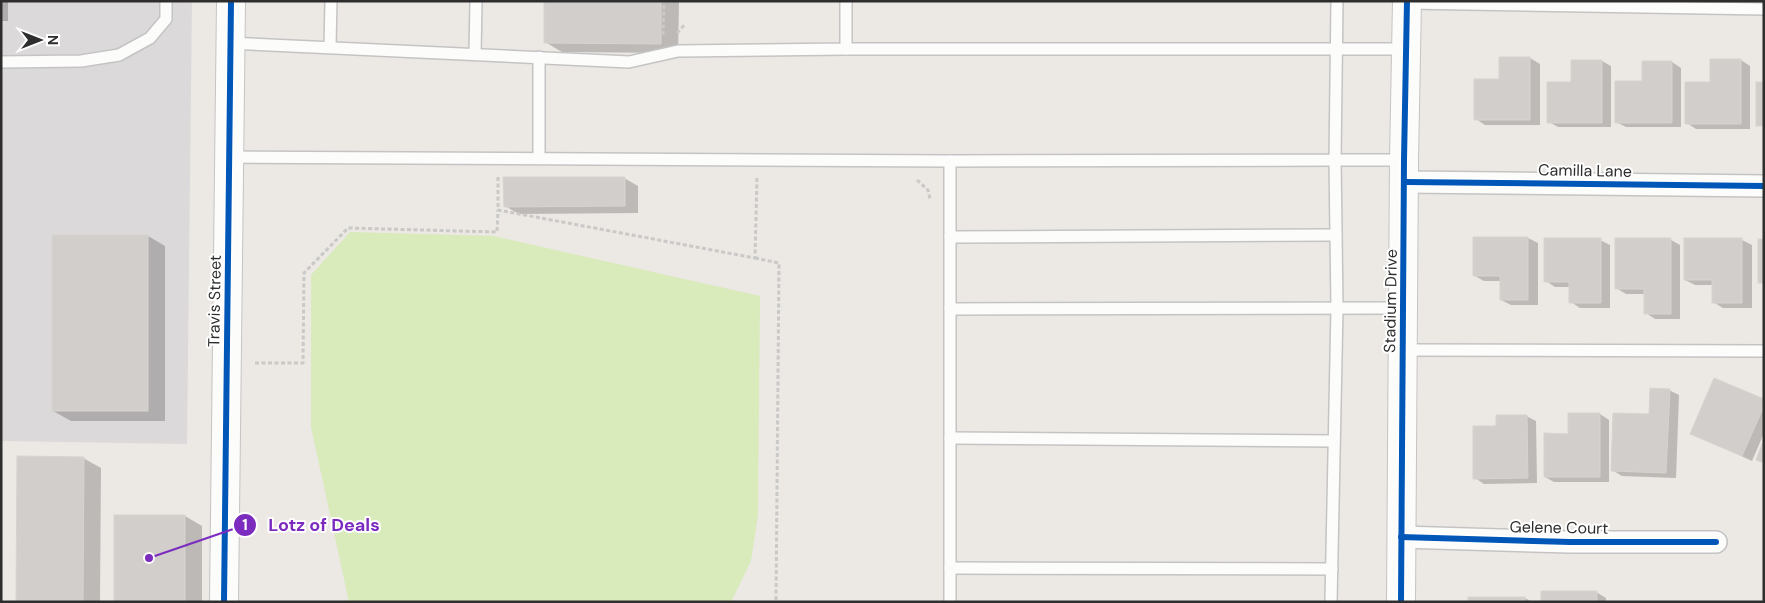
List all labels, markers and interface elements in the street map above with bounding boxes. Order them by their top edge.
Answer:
north arrow [15,15,65,65]
text: N [44,35,62,45]
street label: Camilla Lane [1538,159,1632,182]
street label: Stadium Drive [1379,249,1402,353]
street label: Travis Street [203,255,226,347]
callout: Lotz of Deals [233,508,389,541]
text: Lotz of Deals [268,513,380,537]
text: 1 [242,515,248,535]
street label: Gelene Court [1509,516,1609,539]

